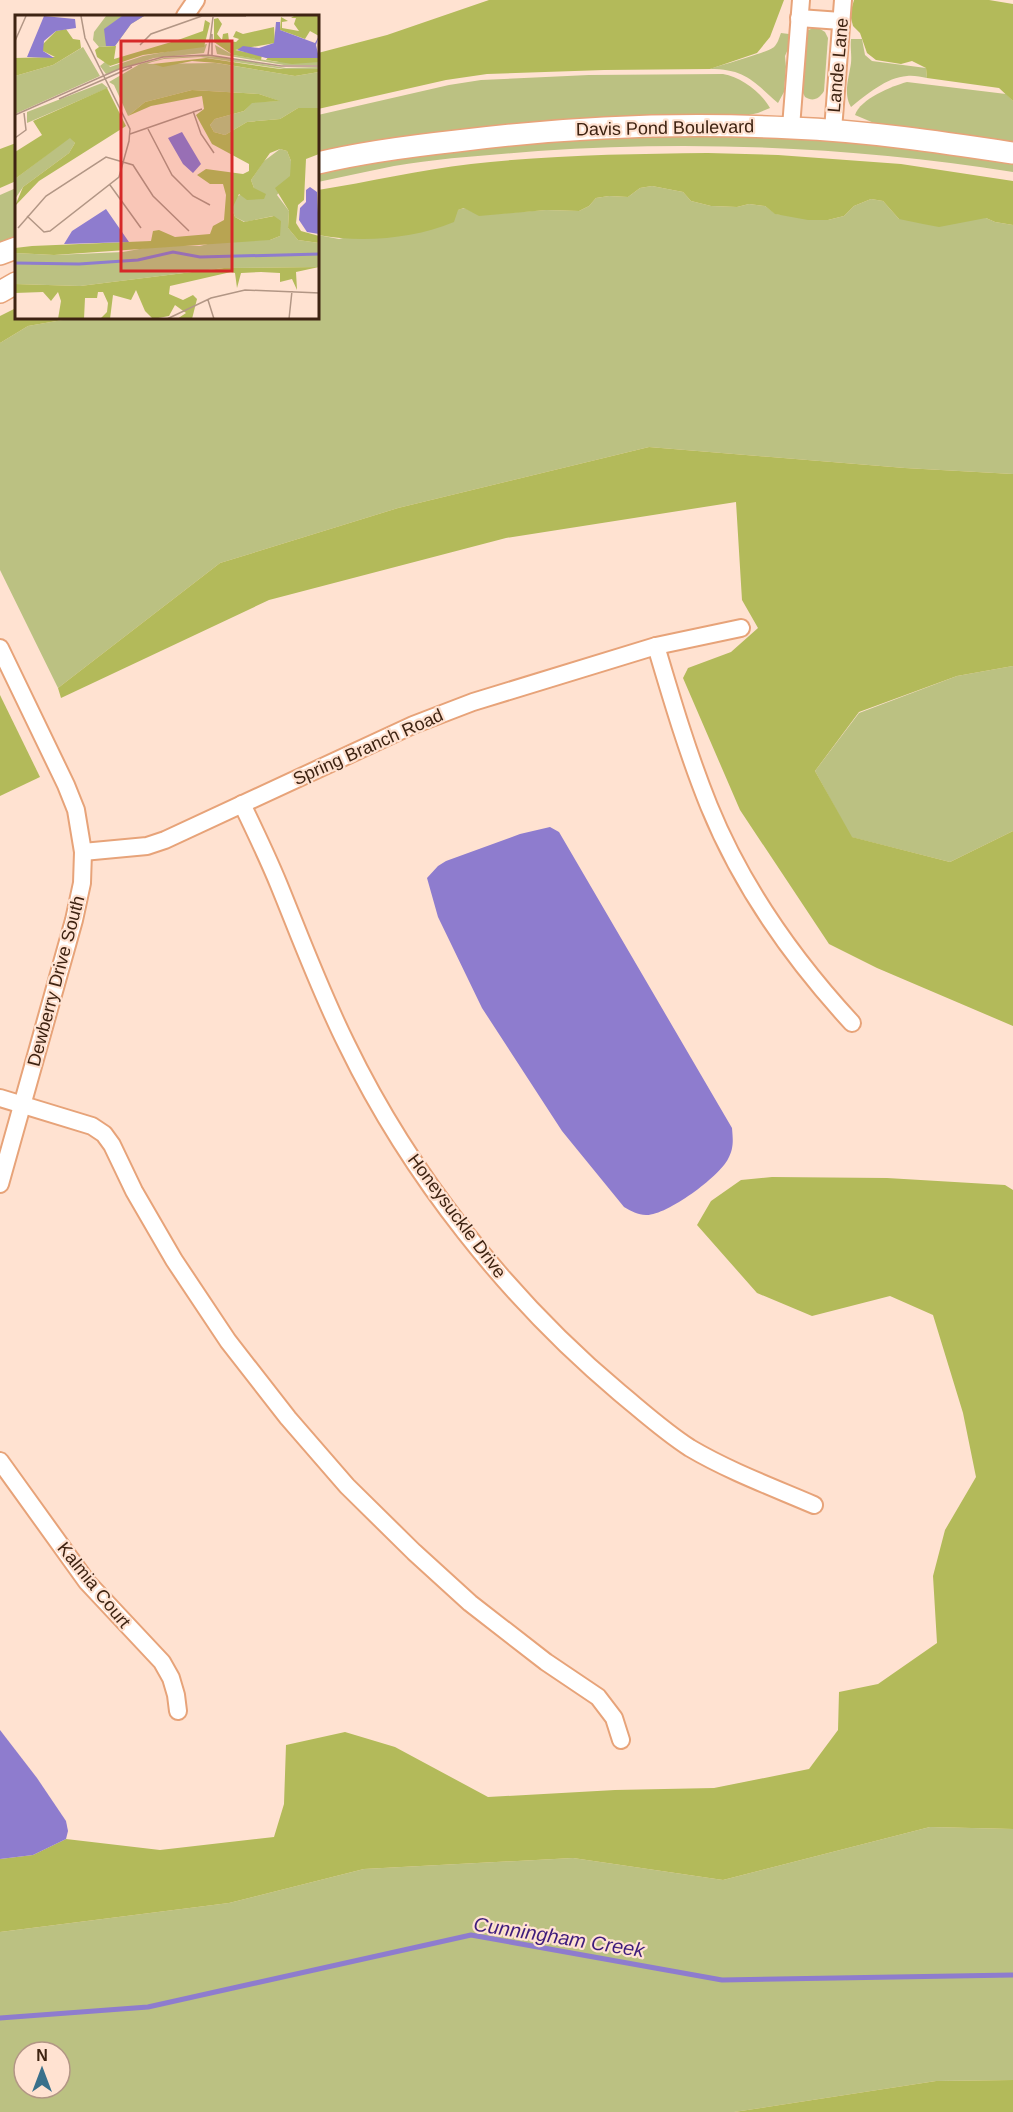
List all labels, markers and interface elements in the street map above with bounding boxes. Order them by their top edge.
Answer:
inset map [15,15,320,320]
street label: Lande Lane [824,17,852,113]
street label: Davis Pond Boulevard [576,116,754,140]
street label: Spring Branch Road [290,705,446,789]
street label: Dewberry Drive South [24,893,88,1069]
street label: Honeysuckle Drive [404,1150,510,1282]
street label: Kalmia Court [53,1538,135,1632]
water label: Cunningham Creek [472,1913,647,1961]
north arrow [12,2040,72,2100]
text: N [36,2047,48,2064]

